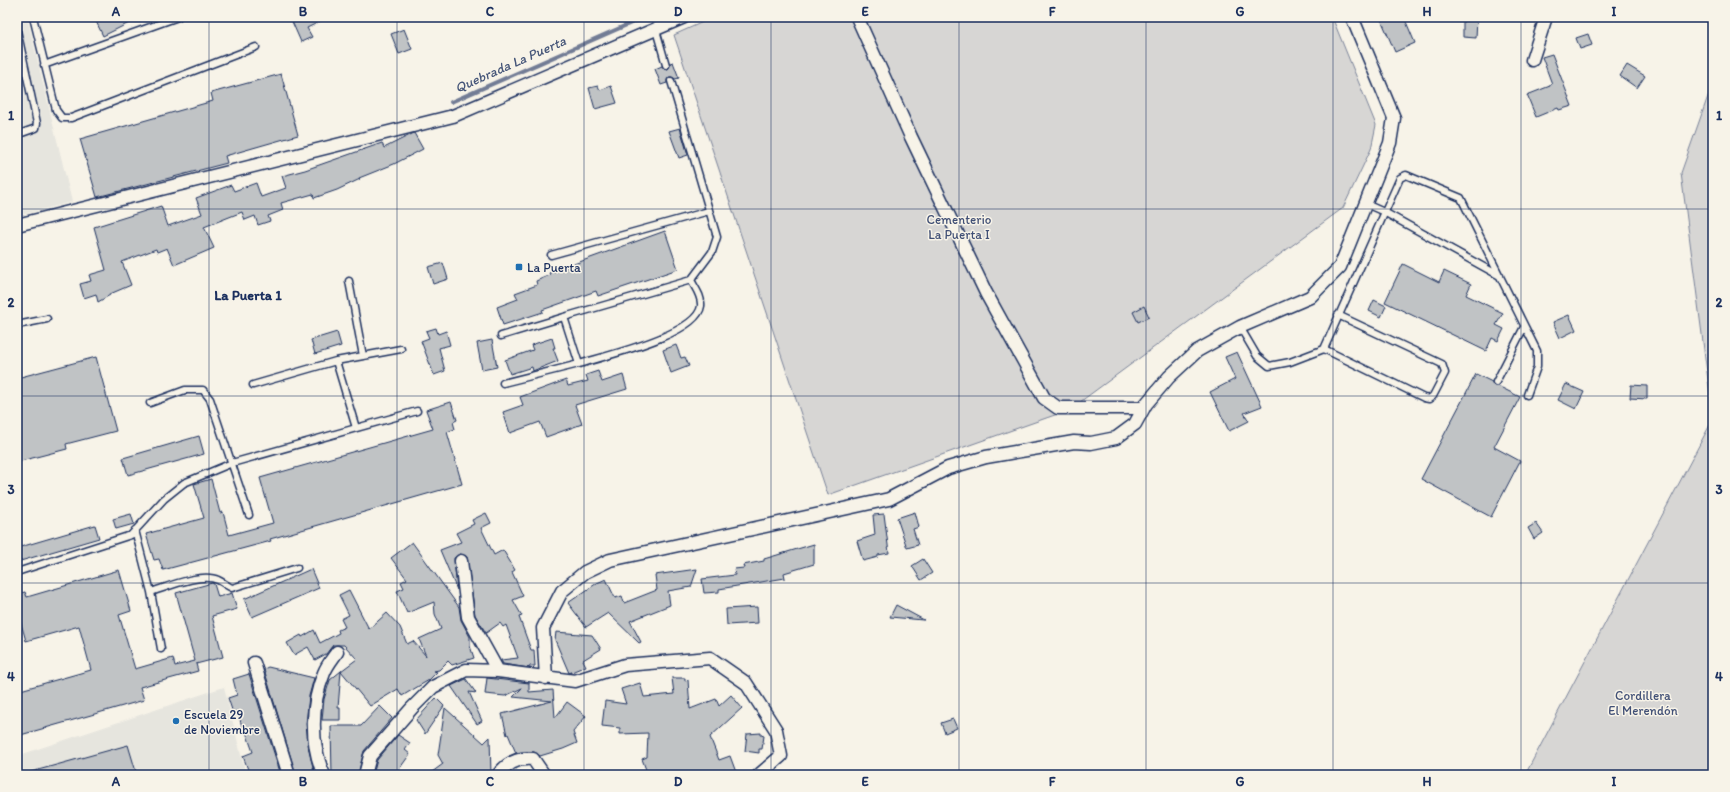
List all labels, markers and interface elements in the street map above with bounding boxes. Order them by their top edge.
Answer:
text: A [111,4,121,19]
text: B [299,4,308,19]
text: C [486,4,495,19]
text: D [674,4,683,19]
text: E [861,4,869,19]
text: F [1049,4,1056,19]
text: G [1236,4,1245,19]
text: H [1423,4,1432,19]
text: I [1612,4,1617,19]
water label: Quebrada La Puerta [452,32,569,97]
text: 1 [8,108,14,123]
text: 1 [1716,108,1722,123]
park label: Cementerio La Puerta I [927,212,992,242]
place label: La Puerta [527,260,581,275]
marker: La Puerta [514,262,524,272]
district label: La Puerta 1 [214,287,282,304]
text: 2 [8,295,15,310]
text: 2 [1716,295,1723,310]
text: 3 [7,482,15,497]
text: 3 [1715,482,1723,497]
text: 4 [7,669,15,684]
text: 4 [1715,669,1723,684]
park label: Cordillera El Merendón [1608,688,1678,718]
place label: Escuela 29 de Noviembre [184,707,260,737]
marker: Escuela 29 de Noviembre [171,716,181,726]
text: A [111,774,121,789]
text: B [299,774,308,789]
text: C [486,774,495,789]
text: D [674,774,683,789]
text: E [861,774,869,789]
text: F [1049,774,1056,789]
text: G [1236,774,1245,789]
text: H [1423,774,1432,789]
text: I [1612,774,1617,789]

